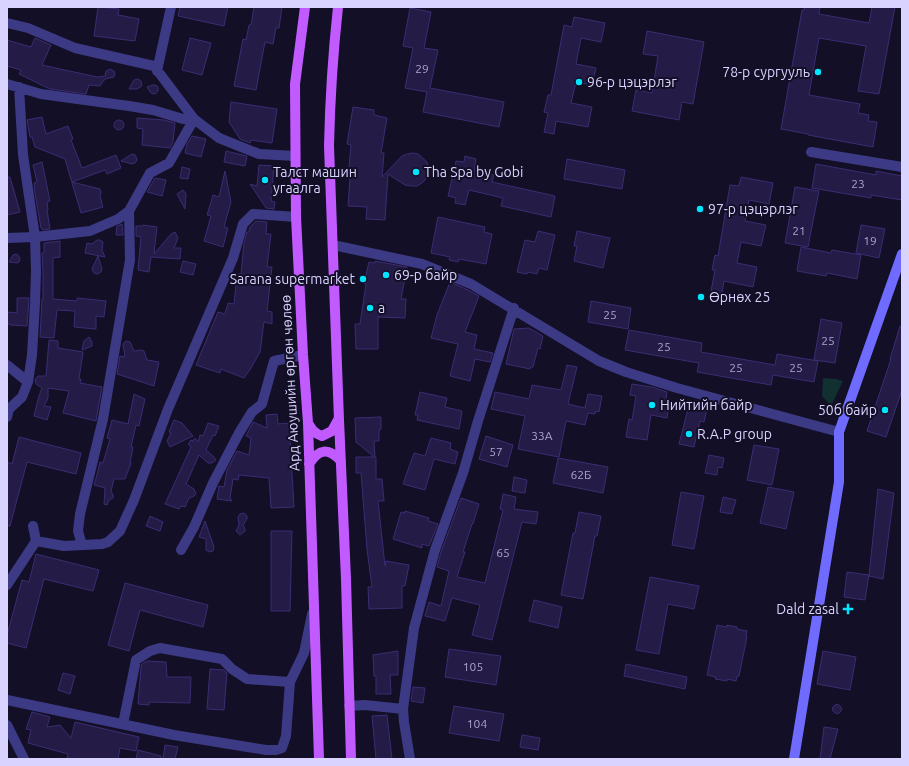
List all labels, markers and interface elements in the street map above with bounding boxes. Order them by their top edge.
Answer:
house number: 29 [415,62,429,75]
place label: 78-р сургууль [722,64,810,80]
marker: 78-р сургууль [813,67,823,77]
place label: 96-р цэцэрлэг [587,74,677,90]
marker: 96-р цэцэрлэг [574,77,584,87]
place label: Талст машин угаалга [273,164,357,196]
place label: Tha Spa by Gobi [424,164,523,180]
marker: Tha Spa by Gobi [411,167,421,177]
marker: Талст машин угаалга [260,175,270,185]
house number: 23 [851,177,865,190]
place label: 97-р цэцэрлэг [708,201,798,217]
marker: 97-р цэцэрлэг [695,204,705,214]
house number: 21 [792,224,806,237]
house number: 19 [863,234,877,247]
place label: 69-р байр [394,267,457,283]
marker: 69-р байр [381,270,391,280]
place label: Sarana supermarket [230,271,355,287]
marker: Sarana supermarket [358,274,368,284]
place label: Өрнөх 25 [709,289,770,305]
marker: Өрнөх 25 [696,292,706,302]
street label: Ард Аюушийн өргөн чөлөө [277,294,303,472]
place label: а [378,300,385,316]
marker: а [365,303,375,313]
house number: 25 [603,308,617,321]
house number: 25 [821,334,835,347]
house number: 25 [657,340,671,353]
house number: 25 [729,361,743,374]
house number: 25 [789,361,803,374]
place label: Нийтийн байр [660,397,752,413]
marker: Нийтийн байр [647,400,657,410]
place label: 50б байр [818,402,877,418]
marker: 50б байр [880,405,890,415]
place label: R.A.P group [697,426,772,442]
house number: 33А [531,429,553,442]
marker: R.A.P group [684,429,694,439]
house number: 57 [489,445,503,458]
house number: 62Б [571,468,591,481]
house number: 65 [496,546,510,559]
place label: Dald zasal [776,601,839,617]
marker: Dald zasal [842,603,854,615]
house number: 105 [463,660,483,673]
house number: 104 [467,717,487,730]

